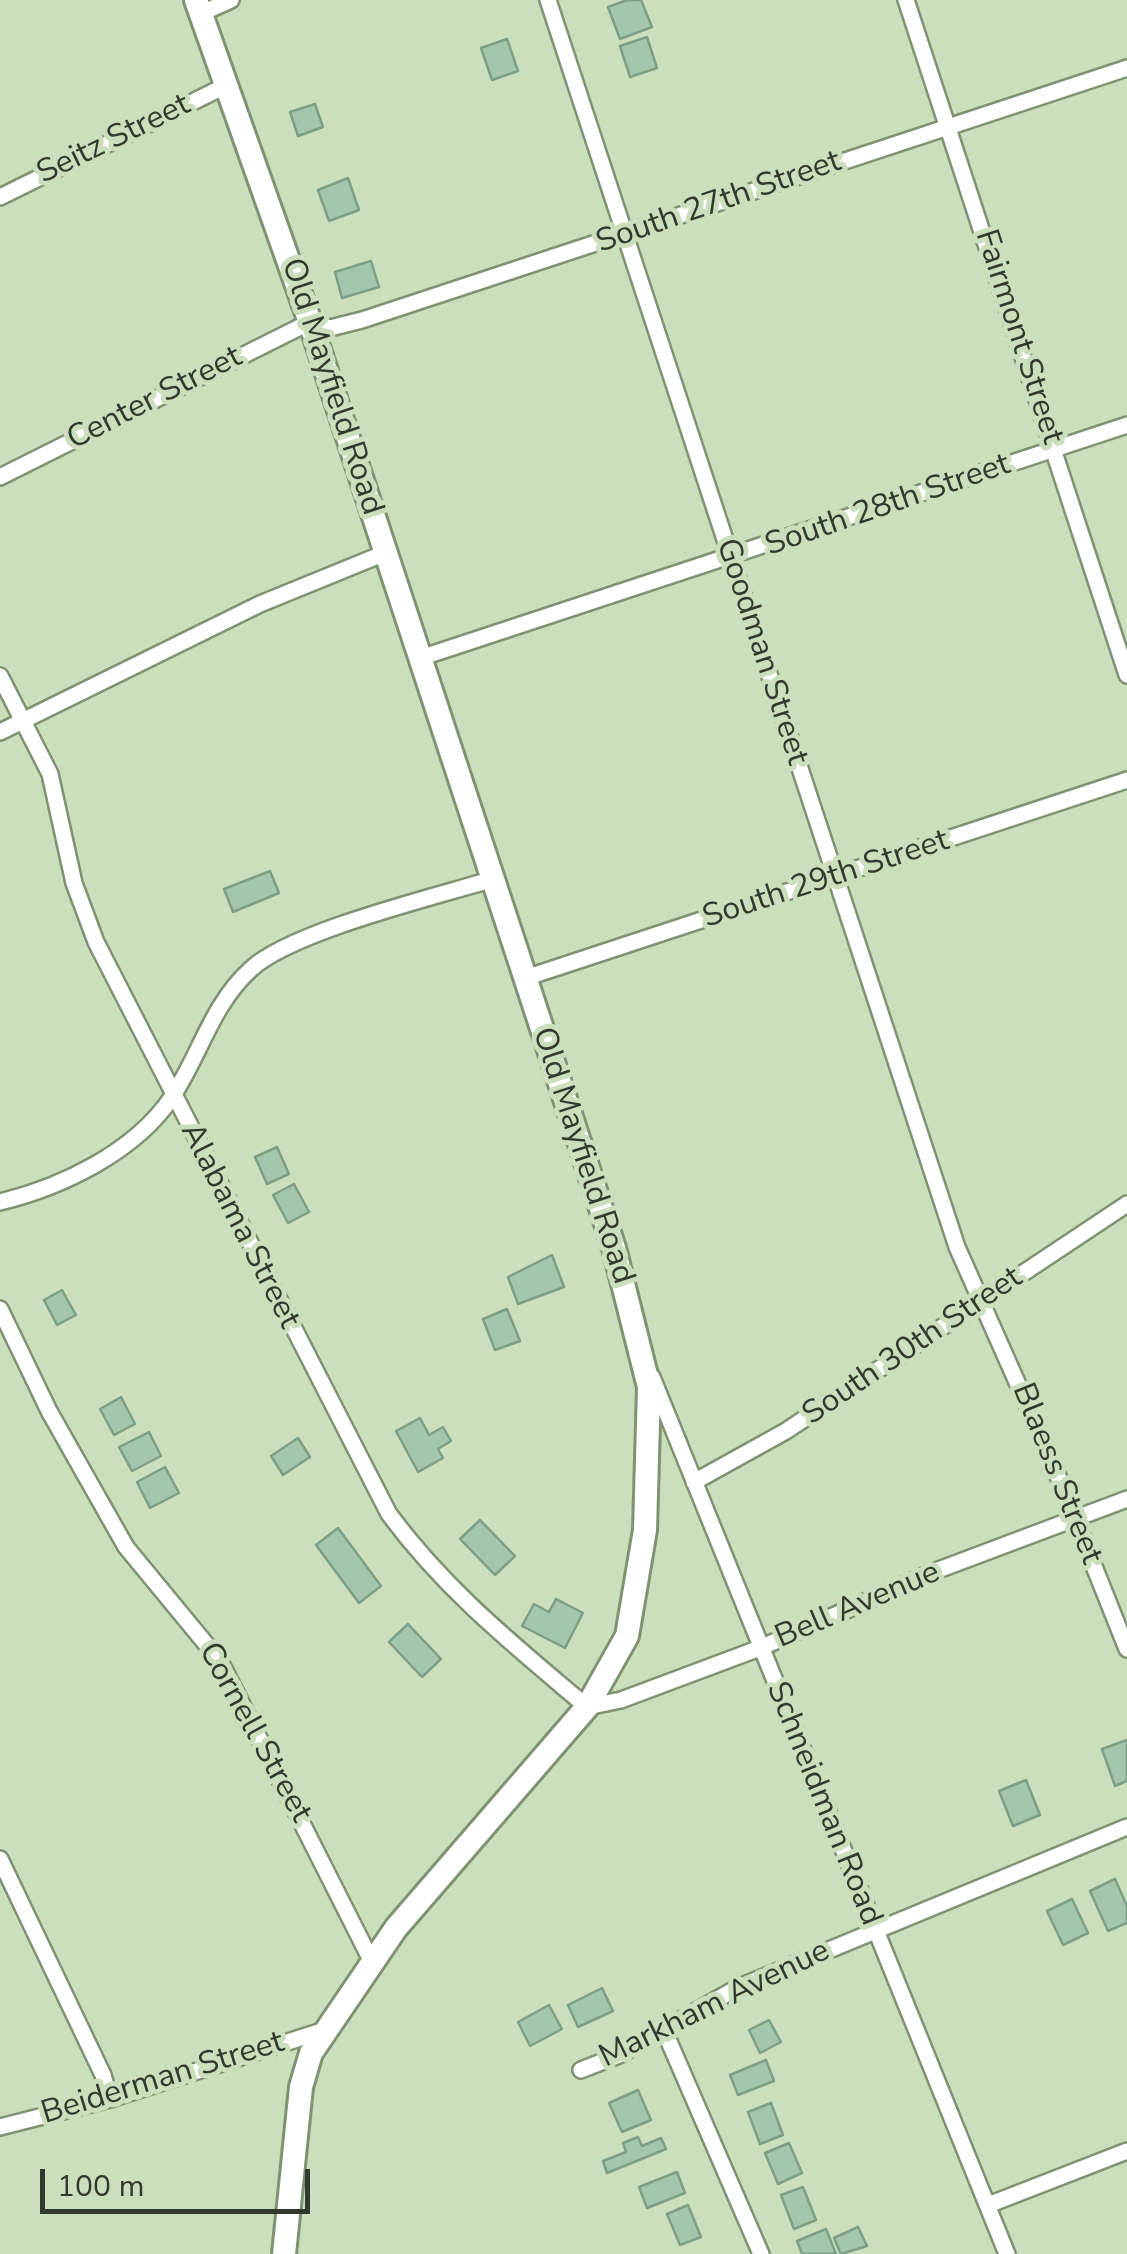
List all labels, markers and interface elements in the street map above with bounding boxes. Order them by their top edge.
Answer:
street label: Seitz Street [31,86,197,194]
street label: South 27th Street [592,143,846,263]
street label: Fairmont Street [965,225,1071,449]
street label: Old Mayfield Road [271,254,391,520]
street label: Center Street [61,339,249,459]
street label: South 28th Street [761,446,1015,566]
street label: Goodman Street [706,534,816,770]
street label: South 29th Street [698,822,954,938]
street label: Old Mayfield Road [522,1023,642,1289]
street label: Alabama Street [171,1117,307,1335]
street label: South 30th Street [796,1259,1030,1435]
street label: Blaess Street [1002,1378,1110,1570]
street label: Bell Avenue [770,1554,946,1658]
street label: Cornell Street [189,1637,319,1829]
street label: Schneidman Road [757,1677,889,1931]
street label: Markham Avenue [594,1933,836,2077]
street label: Beiderman Street [37,2024,289,2134]
scale bar [45,2149,315,2211]
text: 100 m [57,2166,144,2207]

